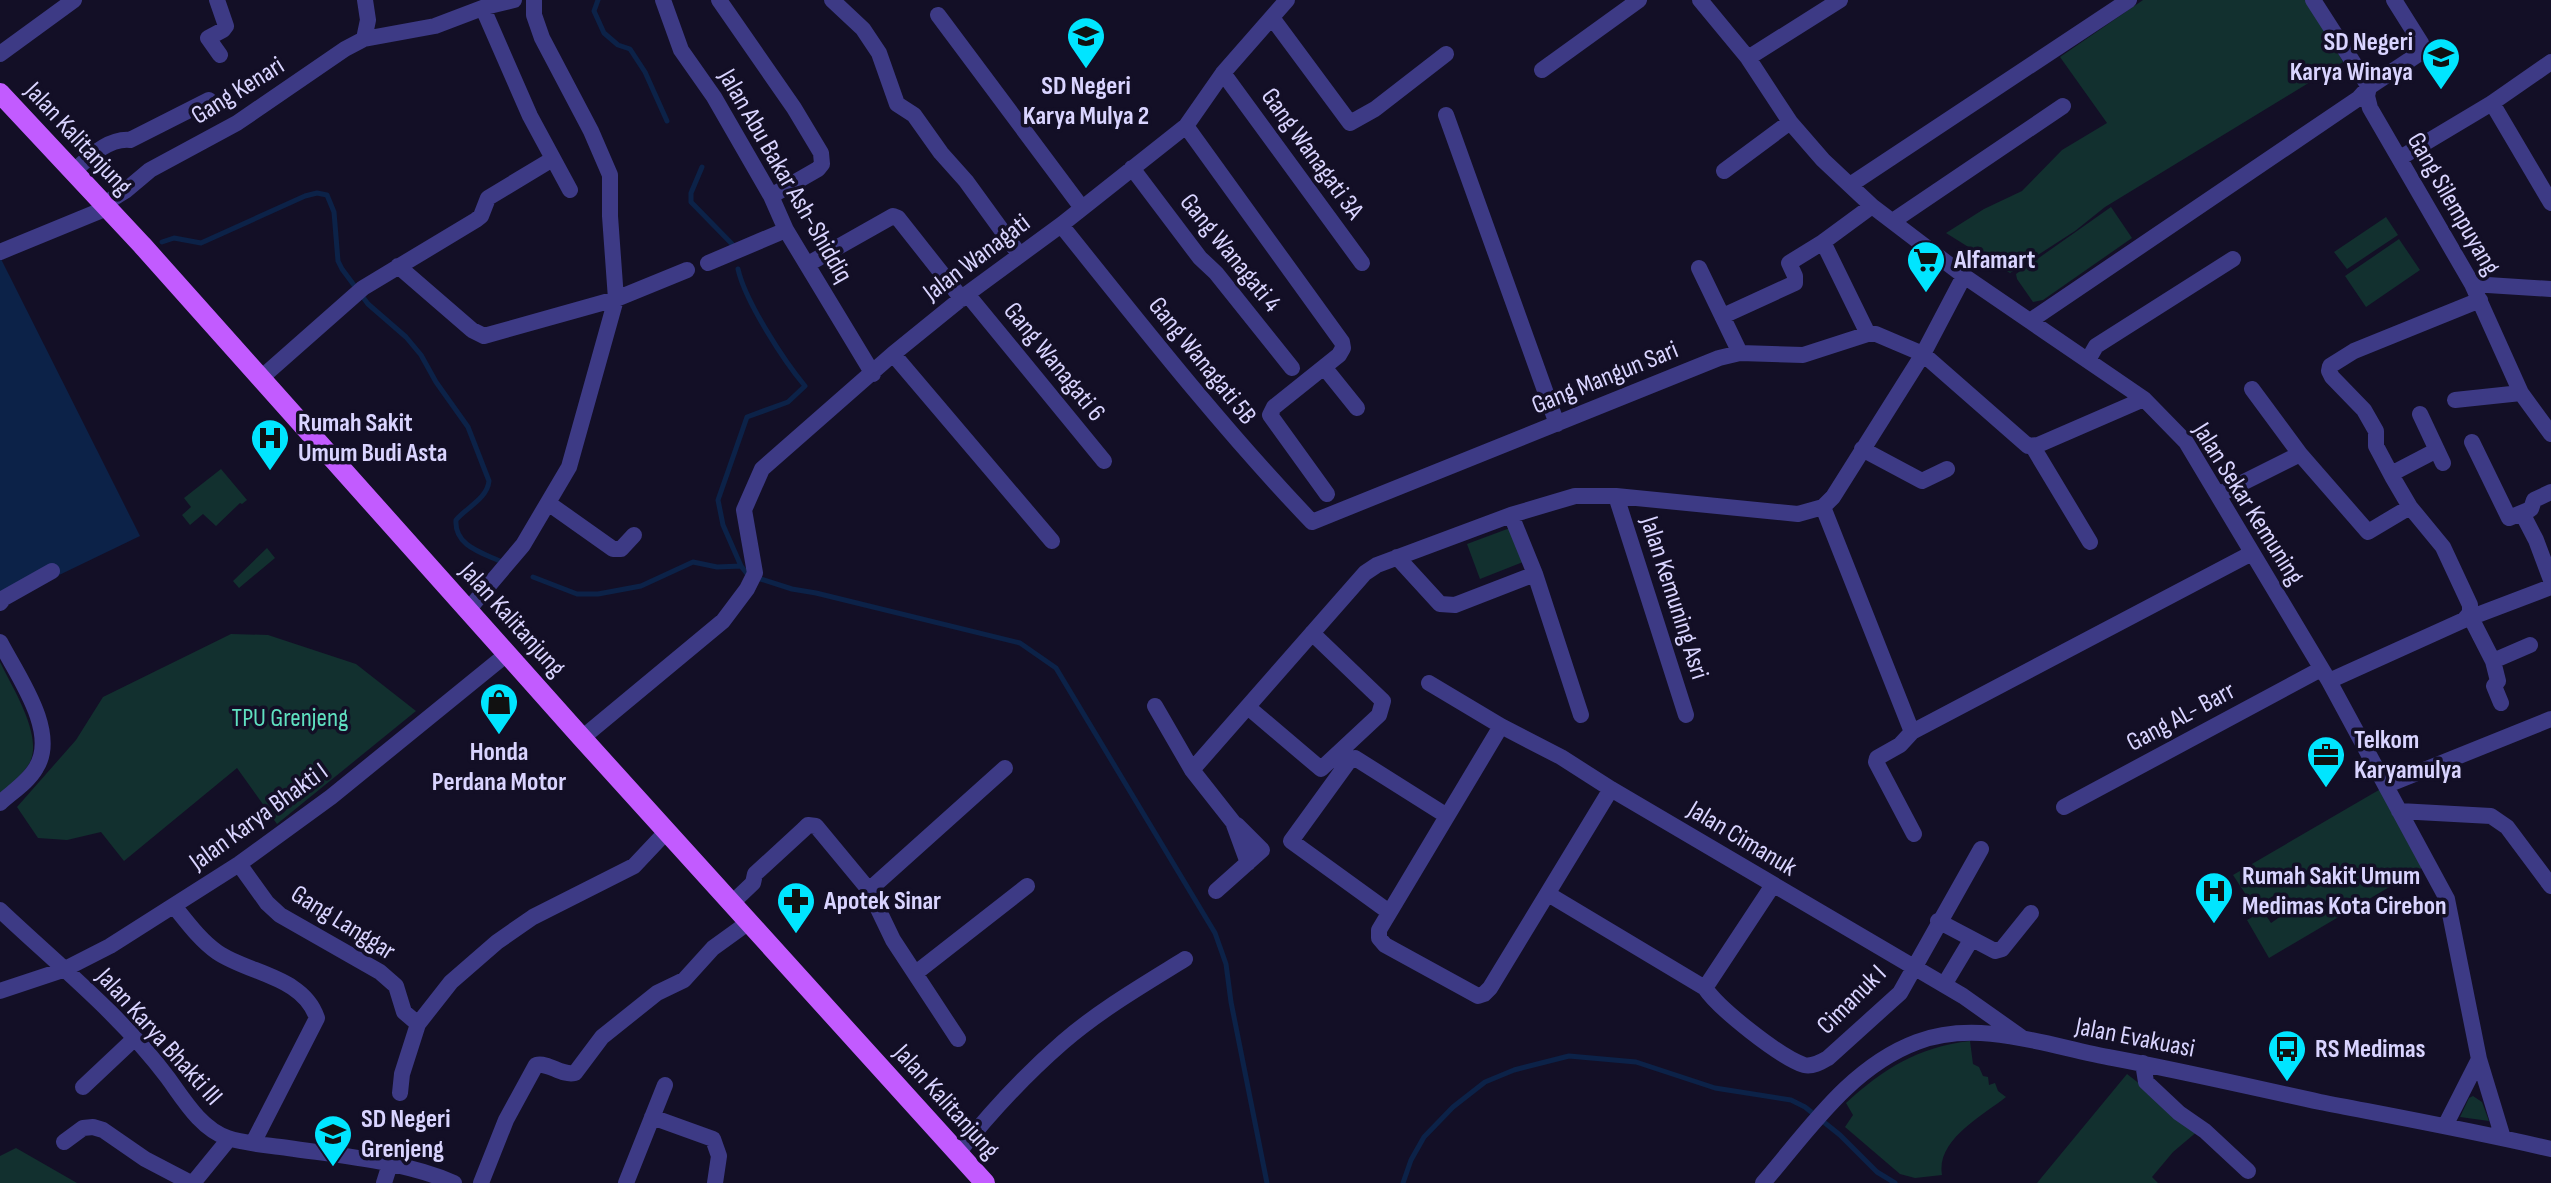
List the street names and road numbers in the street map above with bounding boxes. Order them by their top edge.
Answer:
street label: Gang Kenari [186,50,290,132]
street label: Jalan Abu Bakar Ash-Shiddiq [711,63,859,288]
street label: Jalan Kalitanjung [17,75,138,202]
street label: Gang Wanagati 3A [1254,82,1371,226]
street label: Gang Silempuyang [2400,127,2506,281]
street label: Gang Wanagati 4 [1173,187,1287,319]
street label: Jalan Wanagati [917,208,1036,309]
street label: Gang Wanagati 5B [1141,291,1263,431]
street label: Gang Wanagati 6 [997,296,1111,428]
street label: Gang Mangun Sari [1527,335,1683,421]
street label: Jalan Sekar Kemuning [2185,416,2310,591]
street label: Jalan Kemuning Asri [1633,512,1715,683]
street label: Jalan Kalitanjung [452,556,571,684]
street label: Gang AL- Barr [2122,675,2241,758]
street label: Jalan Karya Bhakti I [183,756,334,878]
street label: Jalan Cimanuk [1681,794,1802,884]
street label: Gang Langgar [285,879,401,967]
street label: Cimanuk I [1811,959,1893,1041]
street label: Jalan Karya Bhakti III [89,961,229,1112]
street label: Jalan Evakuasi [2072,1011,2197,1065]
street label: Jalan Kalitanjung [886,1038,1005,1166]

